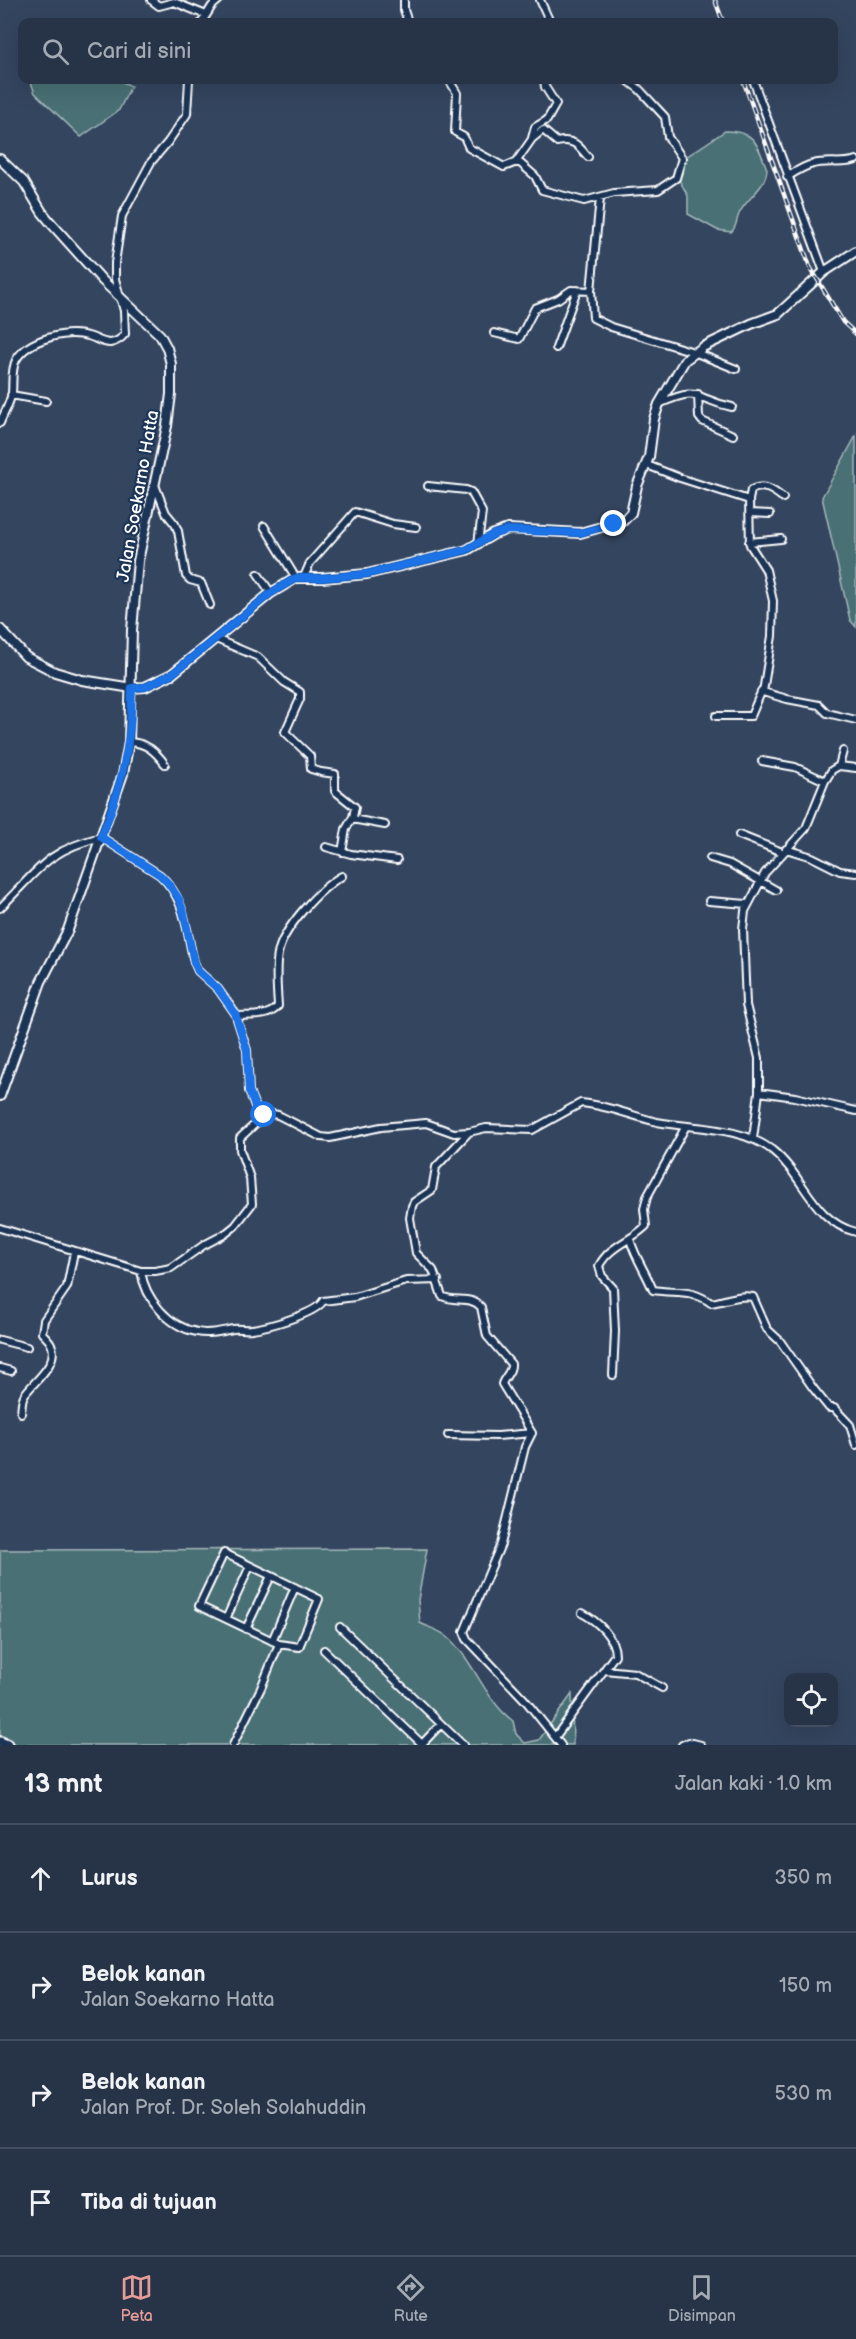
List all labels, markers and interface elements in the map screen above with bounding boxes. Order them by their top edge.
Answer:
search box [18,18,838,84]
icon: search [39,35,72,68]
text: Cari di sini [87,38,191,65]
street label: Jalan Soekarno Hatta [113,408,163,584]
route end [600,510,626,536]
route start [250,1101,276,1127]
map controls [784,1673,838,1727]
button: locate [784,1673,838,1727]
text: 13 mnt [24,1769,103,1800]
text: Jalan kaki · 1.0 km [675,1772,832,1796]
icon: ahead [24,1862,57,1895]
text: Lurus [81,1865,137,1892]
text: 350 m [775,1866,832,1890]
text: Belok kanan [81,1961,206,1988]
icon: right [24,1970,57,2003]
text: 150 m [779,1974,832,1998]
text: Jalan Soekarno Hatta [81,1988,275,2012]
text: Belok kanan [81,2069,206,2096]
icon: right [24,2078,57,2111]
text: 530 m [775,2082,832,2106]
text: Jalan Prof. Dr. Soleh Solahuddin [81,2096,366,2120]
icon: arrive [24,2186,57,2219]
text: Tiba di tujuan [81,2189,217,2216]
tab: Peta [120,2271,153,2326]
tab: Rute [394,2271,428,2326]
tab: Disimpan [668,2271,736,2326]

